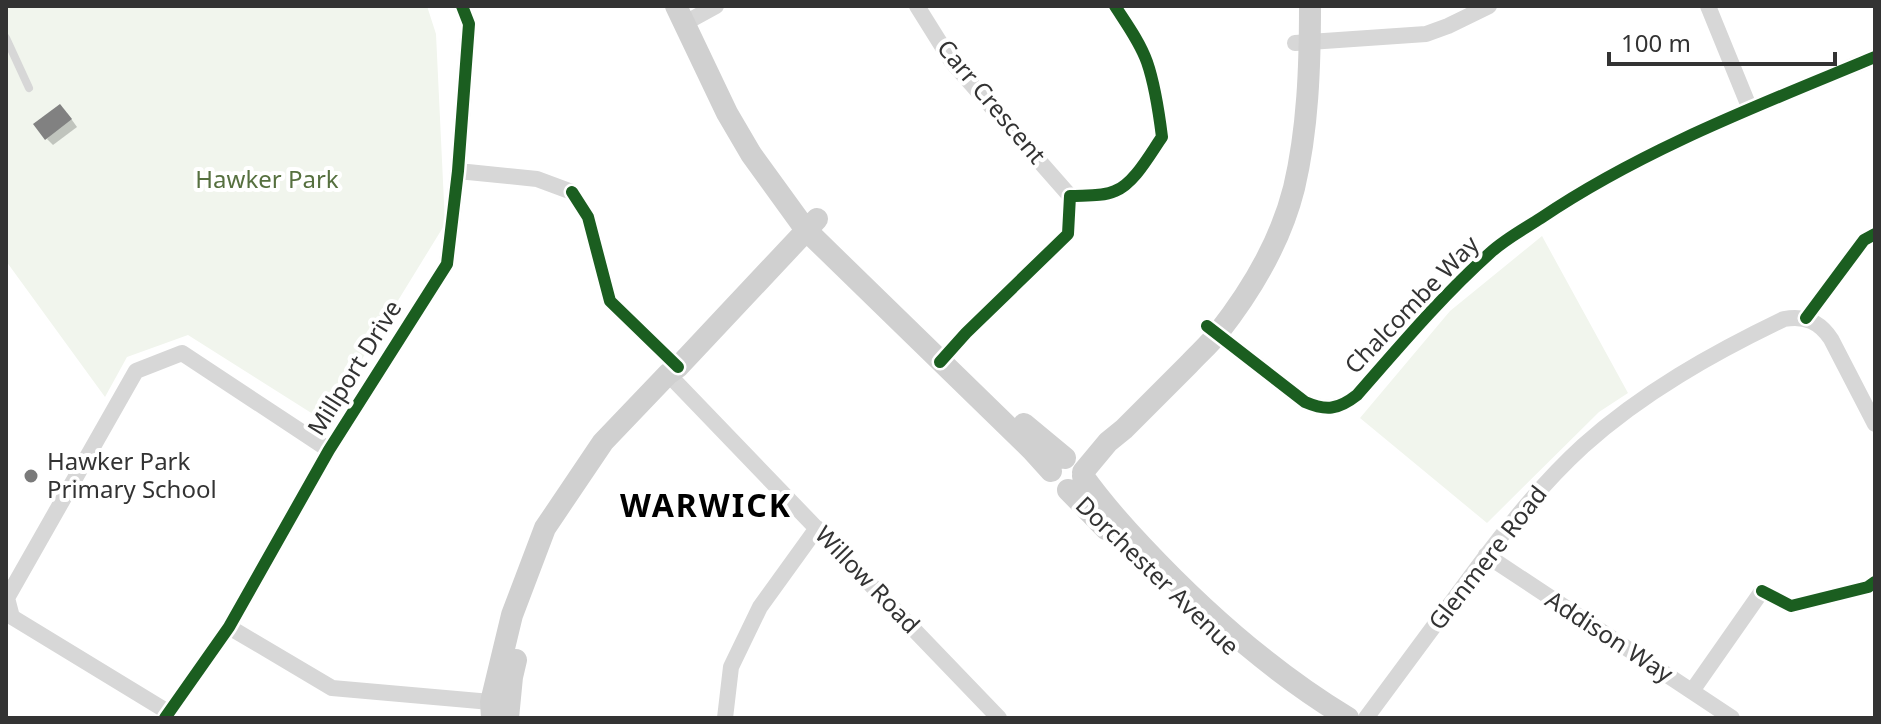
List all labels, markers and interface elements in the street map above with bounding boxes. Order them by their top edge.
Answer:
scale bar [1609,16,1835,66]
text: 100 m [1621,26,1691,59]
street label: Carr Crescent [930,32,1054,170]
park label: Hawker Park [195,162,339,195]
street label: Chalcombe Way [1336,227,1486,380]
street label: Millport Drive [299,293,408,441]
place label: Hawker Park Primary School [47,444,217,505]
marker: Hawker Park Primary School [22,467,40,485]
street label: Glenmere Road [1420,478,1554,636]
district label: WARWICK [620,483,792,526]
street label: Dorchester Avenue [1069,488,1247,662]
street label: Willow Road [808,518,928,640]
street label: Addison Way [1540,582,1681,690]

